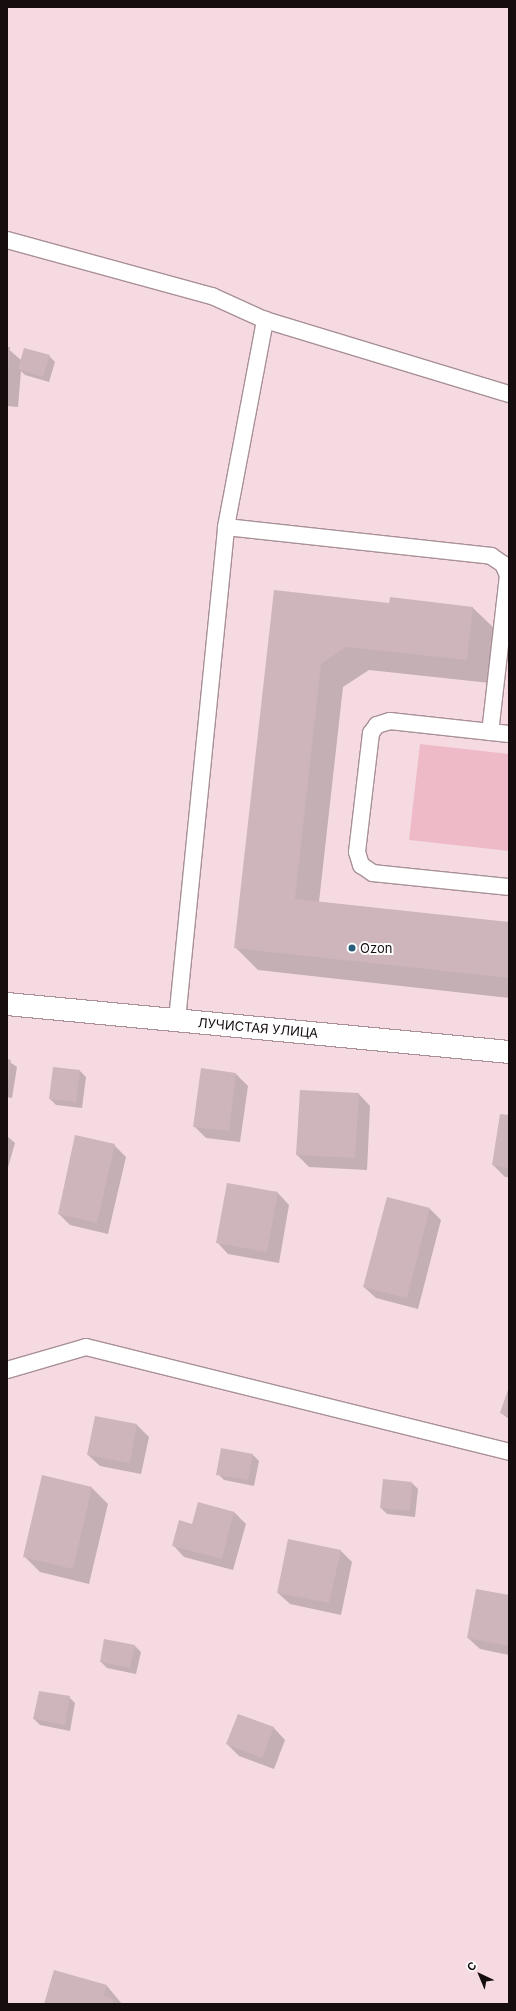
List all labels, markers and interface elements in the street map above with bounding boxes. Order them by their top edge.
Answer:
place label: Ozon [360,940,392,956]
marker: Ozon [347,943,357,953]
street label: ЛУЧИСТАЯ УЛИЦА [197,1015,319,1041]
north arrow [460,1955,500,1995]
text: С [464,1959,479,1974]

